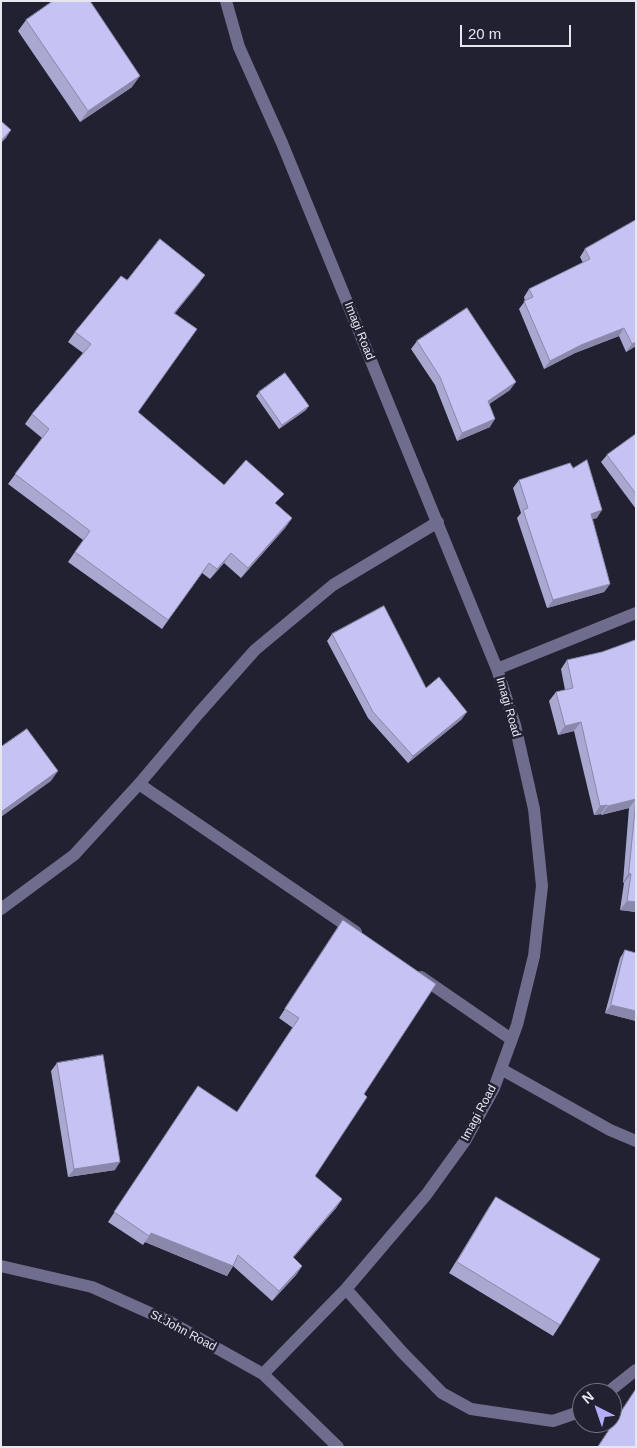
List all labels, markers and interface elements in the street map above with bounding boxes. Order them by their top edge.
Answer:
scale bar [462,15,573,47]
text: 20 m [468,25,501,42]
street label: Imagi Road [341,300,377,362]
street label: Imagi Road [493,676,523,738]
street label: Imagi Road [458,1083,500,1143]
street label: St.John Road [148,1308,218,1354]
north arrow [572,1383,622,1433]
text: N [579,1388,597,1407]

